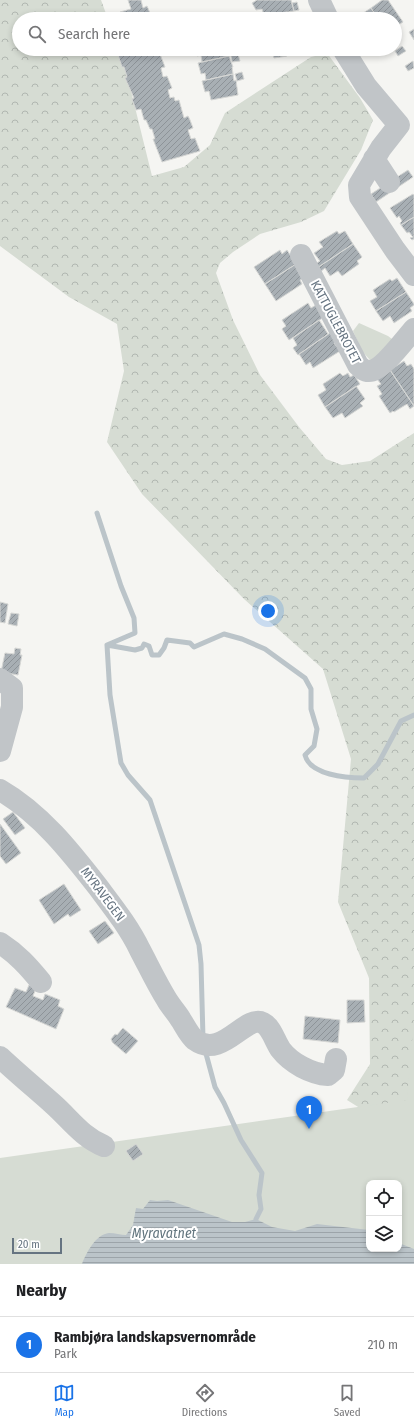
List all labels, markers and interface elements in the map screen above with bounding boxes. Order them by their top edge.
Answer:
search box [12,12,402,56]
icon: search [26,23,48,45]
text: Search here [58,25,130,43]
street label: KATTUGLEBROTET [308,278,364,366]
your location [258,601,278,621]
street label: MYRAVEGEN [78,864,128,924]
pin: 1 [296,1096,322,1129]
map controls [366,1180,402,1252]
button: locate [366,1180,402,1216]
button: layers [366,1216,402,1252]
water label: Myravatnet [132,1225,197,1242]
scale bar [12,1236,62,1255]
text: 20 m [18,1238,40,1251]
text: Nearby [16,1280,67,1301]
text: Rambjøra landskapsvernområde [54,1328,256,1346]
text: 1 [26,1337,32,1352]
text: 210 m [368,1337,398,1352]
text: Park [54,1346,77,1361]
tab: Map [53,1382,75,1419]
tab: Directions [182,1382,227,1419]
tab: Saved [334,1382,361,1419]

